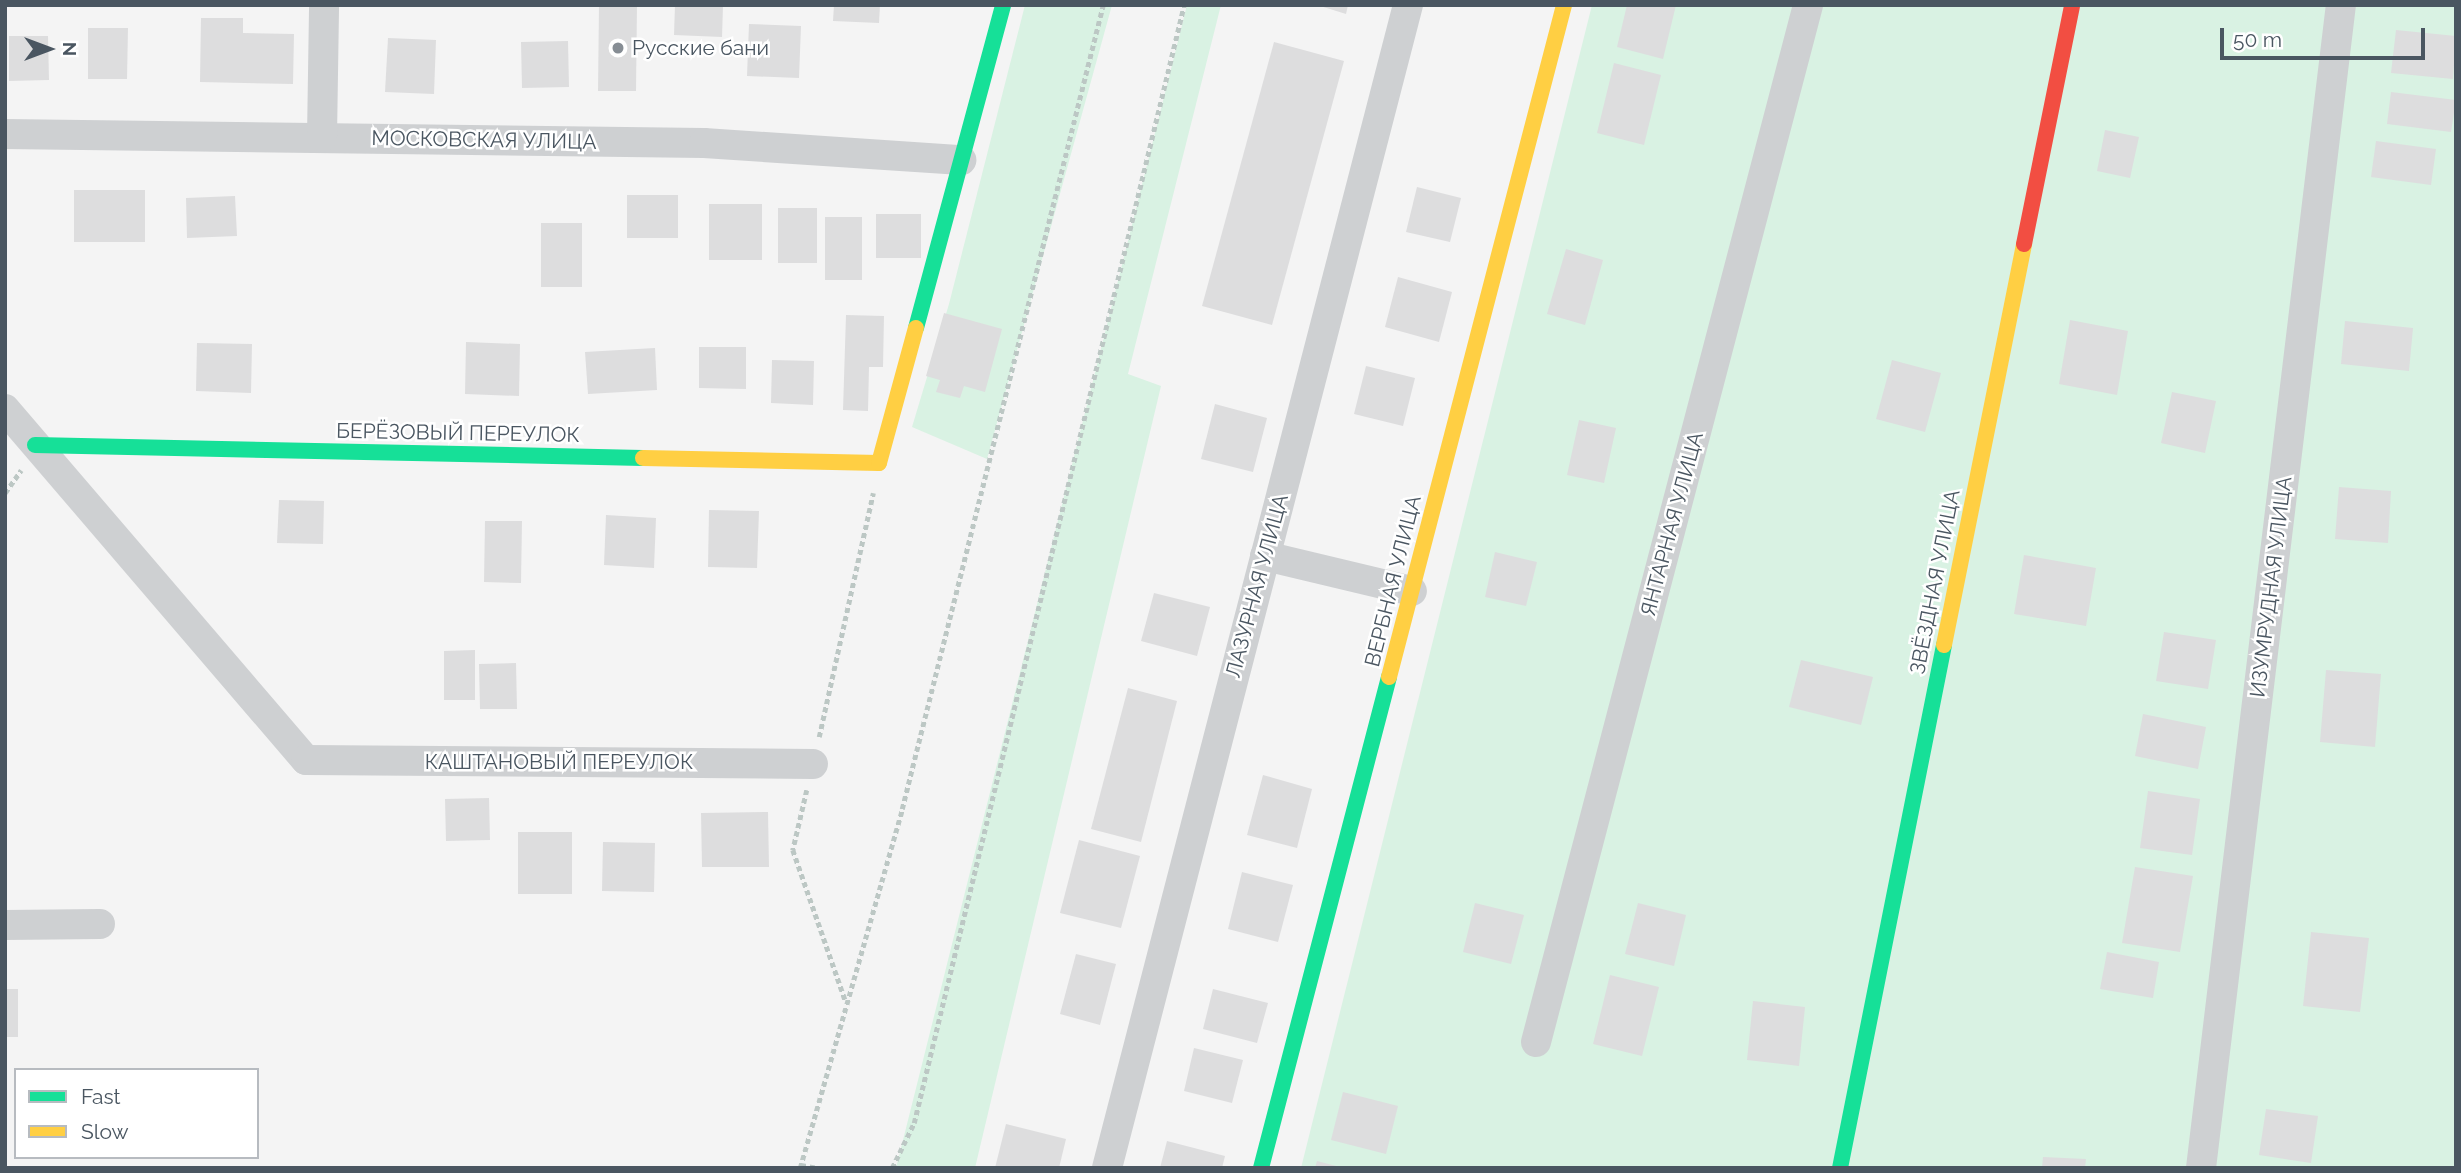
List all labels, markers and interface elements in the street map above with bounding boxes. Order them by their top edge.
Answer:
north arrow [14,14,84,84]
scale bar [2223,14,2428,58]
text: 50 m [2233,27,2282,52]
place label: Русские бани [632,35,769,61]
marker: Русские бани [610,40,626,56]
text: N [59,42,81,56]
street label: МОСКОВСКАЯ УЛИЦА [371,125,597,155]
street label: БЕРЁЗОВЫЙ ПЕРЕУЛОК [336,418,580,448]
street label: ЯНТАРНАЯ УЛИЦА [1635,429,1709,619]
street label: ИЗУМРУДНАЯ УЛИЦА [2245,475,2297,699]
street label: ЗВЁЗДНАЯ УЛИЦА [1905,488,1965,676]
street label: ЛАЗУРНАЯ УЛИЦА [1220,491,1294,681]
street label: ВЕРБНАЯ УЛИЦА [1360,493,1426,669]
street label: КАШТАНОВЫЙ ПЕРЕУЛОК [425,749,693,775]
legend [14,1068,259,1159]
text: Fast [81,1084,121,1109]
text: Slow [81,1119,129,1144]

